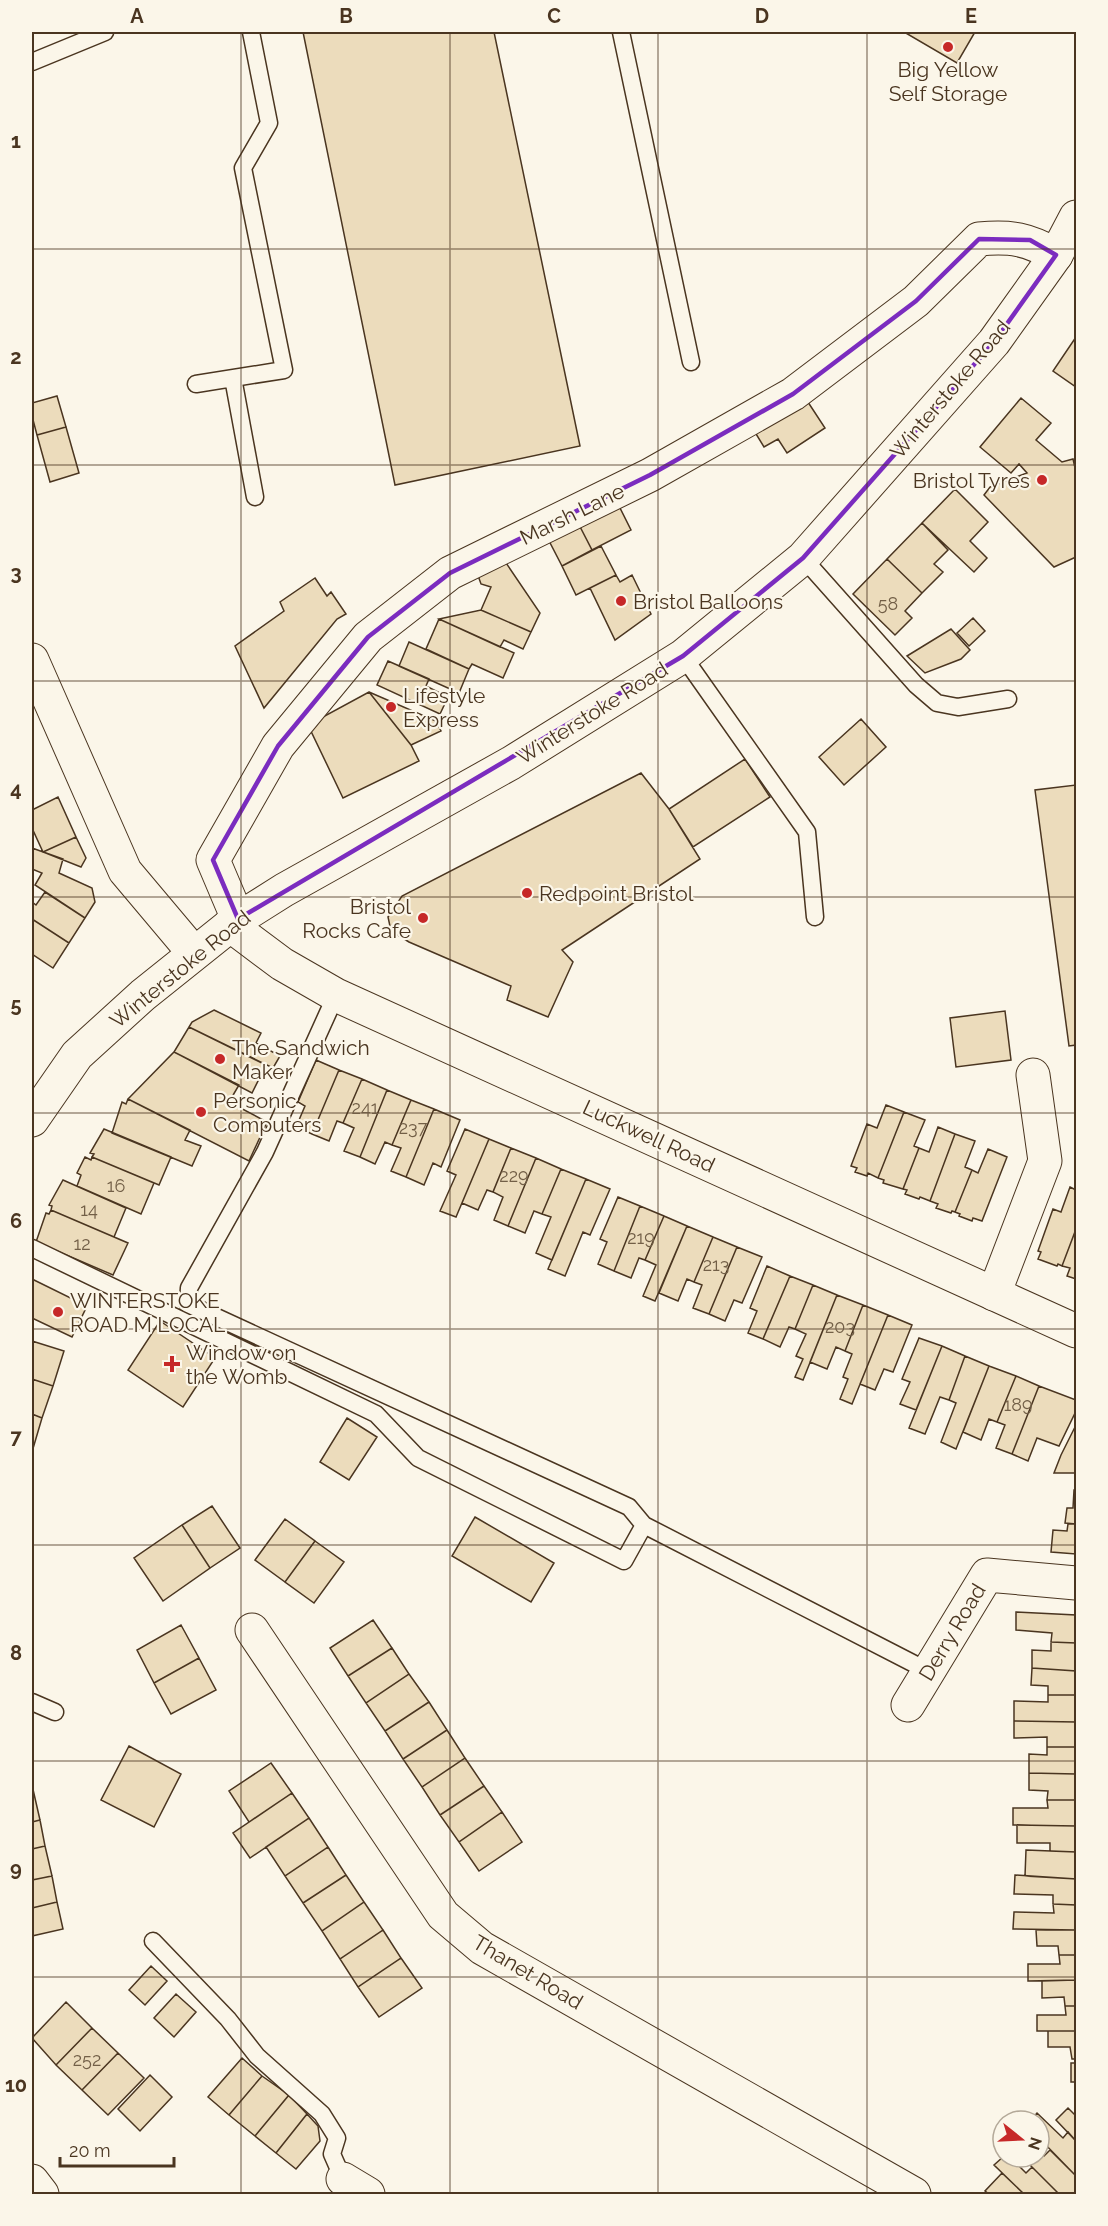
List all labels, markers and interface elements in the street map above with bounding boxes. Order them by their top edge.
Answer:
text: A [130,4,144,28]
text: B [339,4,353,28]
text: C [547,4,561,28]
text: D [755,4,769,28]
text: E [965,4,977,28]
marker: Big Yellow Self Storage [941,40,955,54]
place label: Big Yellow Self Storage [889,57,1007,106]
text: 1 [11,129,21,153]
street label: Winterstoke Road [885,315,1015,463]
text: 2 [10,345,22,369]
place label: Bristol Tyres [913,468,1030,493]
marker: Bristol Tyres [1035,473,1049,487]
street label: Marsh Lane [516,478,628,550]
text: 3 [10,561,22,585]
place label: Bristol Balloons [633,589,783,614]
house number: 58 [878,593,898,614]
marker: Bristol Balloons [614,594,628,608]
street label: Winterstoke Road [512,656,672,770]
place label: Lifestyle Express [403,683,485,732]
marker: Lifestyle Express [384,700,398,714]
text: 4 [10,777,22,801]
place label: Redpoint Bristol [539,881,694,906]
marker: Redpoint Bristol [520,886,534,900]
place label: Bristol Rocks Cafe [302,894,411,943]
street label: Winterstoke Road [105,905,255,1033]
marker: Bristol Rocks Cafe [416,911,430,925]
text: 5 [10,993,22,1017]
place label: The Sandwich Maker [232,1035,370,1084]
marker: The Sandwich Maker [213,1052,227,1066]
place label: Personic Computers [213,1088,321,1137]
street label: Luckwell Road [579,1094,719,1178]
house number: 241 [352,1097,379,1118]
marker: Personic Computers [194,1105,208,1119]
house number: 237 [399,1117,428,1138]
house number: 229 [499,1165,529,1186]
house number: 16 [107,1175,125,1196]
house number: 14 [80,1199,98,1220]
text: 6 [10,1209,22,1233]
house number: 219 [627,1227,655,1248]
house number: 12 [73,1233,91,1254]
house number: 213 [703,1254,729,1275]
place label: WINTERSTOKE ROAD M LOCAL [70,1288,225,1337]
marker: WINTERSTOKE ROAD M LOCAL [51,1305,65,1319]
house number: 203 [825,1316,855,1337]
place label: Window on the Womb [186,1340,297,1389]
marker: Window on the Womb [163,1355,181,1373]
house number: 189 [1004,1394,1032,1415]
text: 7 [10,1425,22,1449]
street label: Derry Road [913,1579,991,1685]
text: 8 [10,1641,22,1665]
text: 9 [10,1857,22,1881]
street label: Thanet Road [469,1929,587,2015]
house number: 252 [73,2049,101,2070]
text: 10 [5,2073,27,2097]
north arrow [991,2109,1051,2169]
scale bar [60,2130,174,2168]
text: N [1024,2135,1046,2152]
text: 20 m [69,2140,111,2161]

